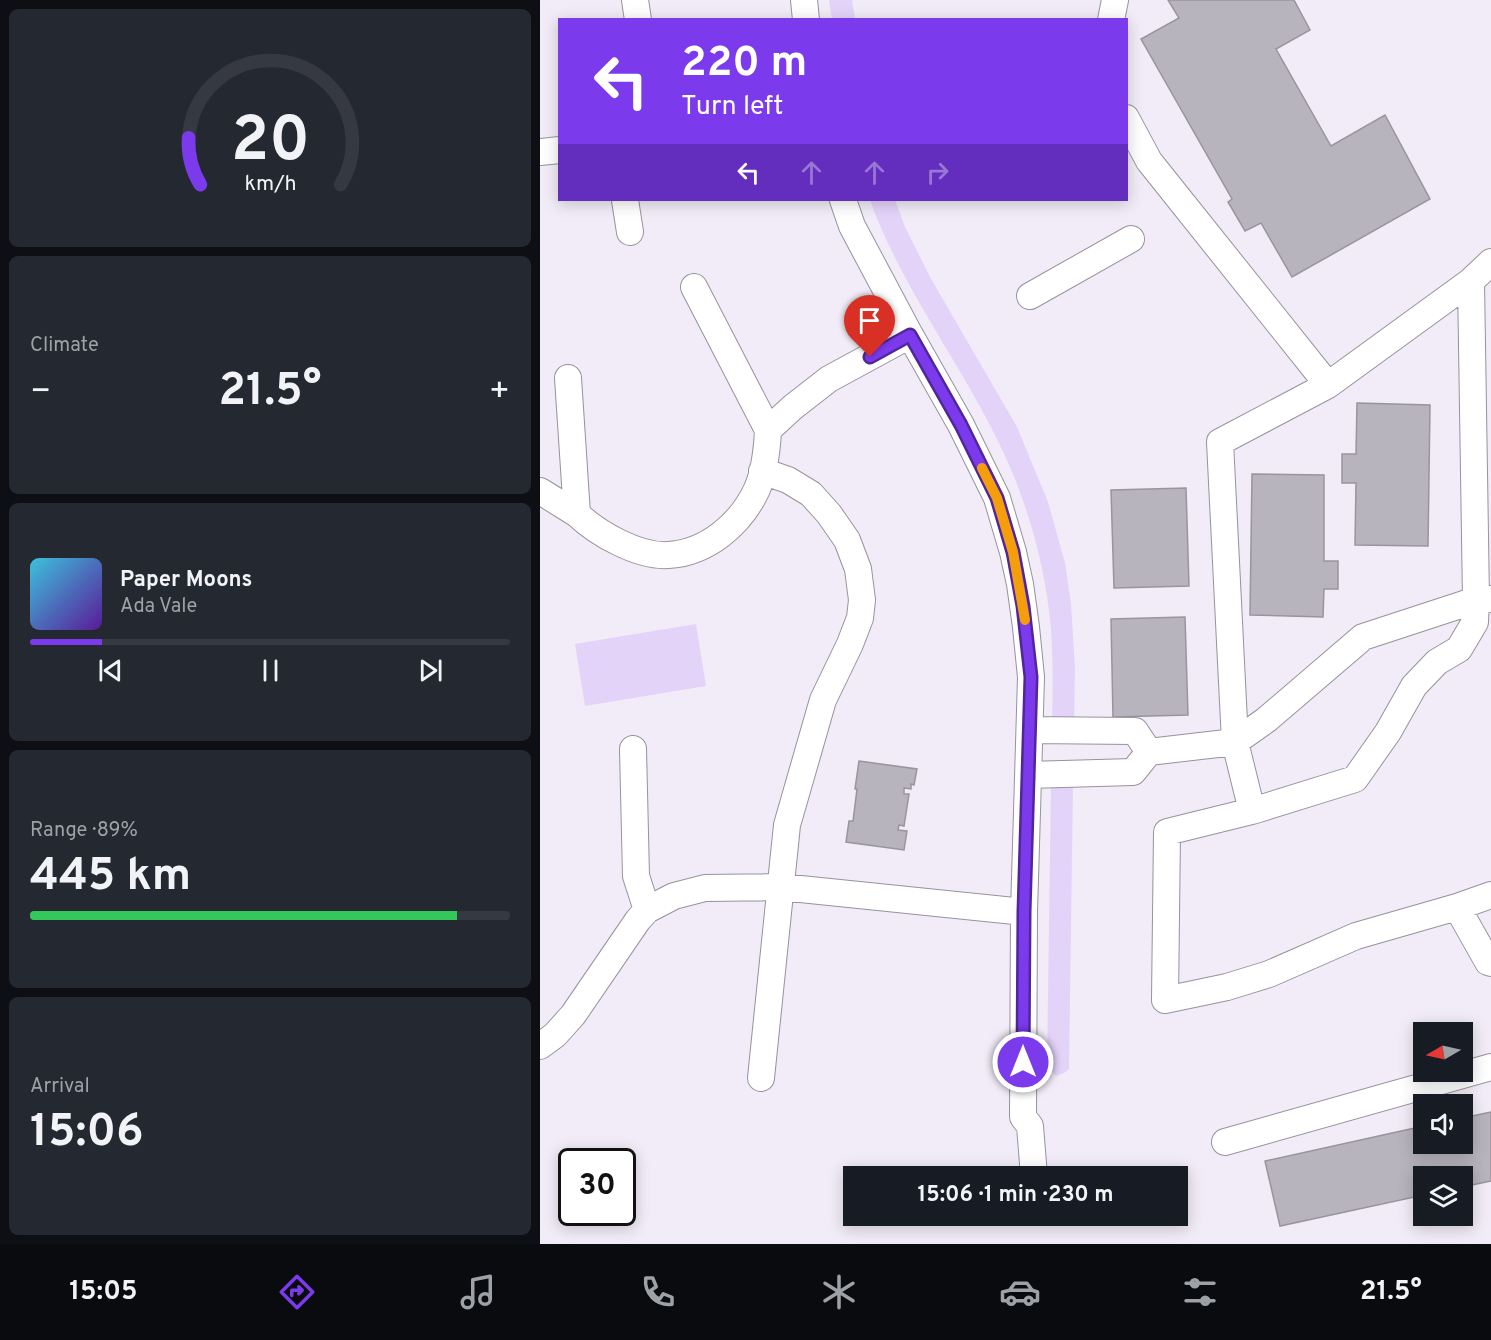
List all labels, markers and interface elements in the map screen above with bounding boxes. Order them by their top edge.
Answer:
text: 220 m [681,38,807,91]
icon: left [582,42,660,120]
text: Turn left [681,90,783,124]
text: 20 [230,104,310,183]
icon: left [732,156,765,189]
icon: ahead [795,156,828,189]
icon: ahead [858,156,891,189]
icon: right [921,156,954,189]
text: km/h [244,171,296,198]
pin [844,295,895,357]
icon: arrive [853,304,886,337]
text: Climate [30,333,99,359]
text: 21.5° [219,364,321,421]
text: − [30,372,51,414]
text: + [489,372,510,414]
text: Paper Moons [120,567,252,594]
text: Ada Vale [120,594,197,620]
icon: previous [94,654,127,687]
icon: pause [254,654,287,687]
icon: next [414,654,447,687]
text: Range · 89% [30,818,138,844]
text: 445 km [30,849,191,906]
north arrow [1413,1022,1473,1082]
map controls [1413,1022,1473,1226]
position arrow [991,1030,1055,1094]
text: Arrival [30,1074,90,1100]
button: sound [1413,1094,1473,1154]
text: 15:06 [30,1105,144,1162]
speed limit sign: 30 [558,1148,636,1226]
button: layers [1413,1166,1473,1226]
text: 15:06 · 1 min · 230 m [918,1182,1113,1209]
icon: directions [276,1271,318,1313]
icon: music [457,1271,499,1313]
icon: phone [637,1271,679,1313]
icon: climate [818,1271,860,1313]
icon: car [999,1271,1041,1313]
icon: filters [1179,1271,1221,1313]
text: 15:05 [69,1275,137,1309]
text: 21.5° [1360,1275,1422,1309]

